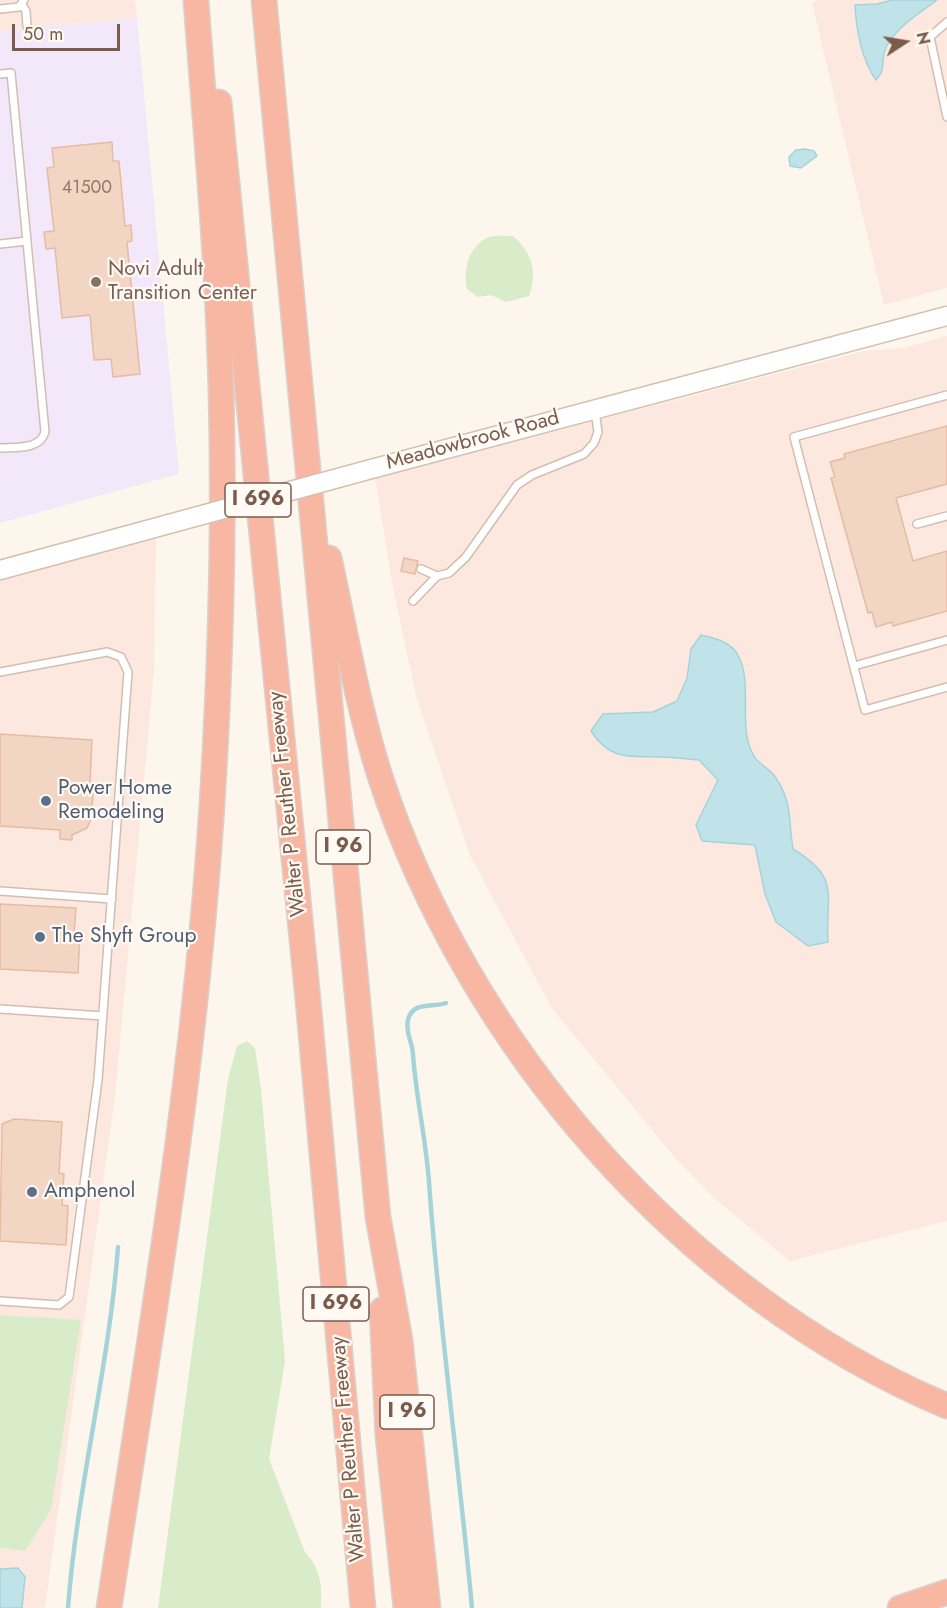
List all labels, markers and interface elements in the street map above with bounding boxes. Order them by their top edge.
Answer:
scale bar [15,12,123,50]
north arrow [875,12,935,72]
text: 50 m [23,21,63,47]
text: N [911,30,936,47]
house number: 41500 [62,178,112,200]
place label: Novi Adult Transition Center [108,257,257,307]
marker: Novi Adult Transition Center [89,275,103,289]
street label: Meadowbrook Road [384,406,562,476]
road number: I 696 [225,483,291,517]
street label: Walter P Reuther Freeway [264,690,312,918]
place label: Power Home Remodeling [58,776,172,826]
marker: Power Home Remodeling [39,794,53,808]
road number: I 96 [316,830,370,864]
place label: The Shyft Group [52,924,197,950]
marker: The Shyft Group [33,930,47,944]
place label: Amphenol [44,1179,135,1205]
marker: Amphenol [25,1185,39,1199]
road number: I 696 [303,1287,369,1321]
street label: Walter P Reuther Freeway [327,1335,371,1563]
road number: I 96 [380,1395,434,1429]

